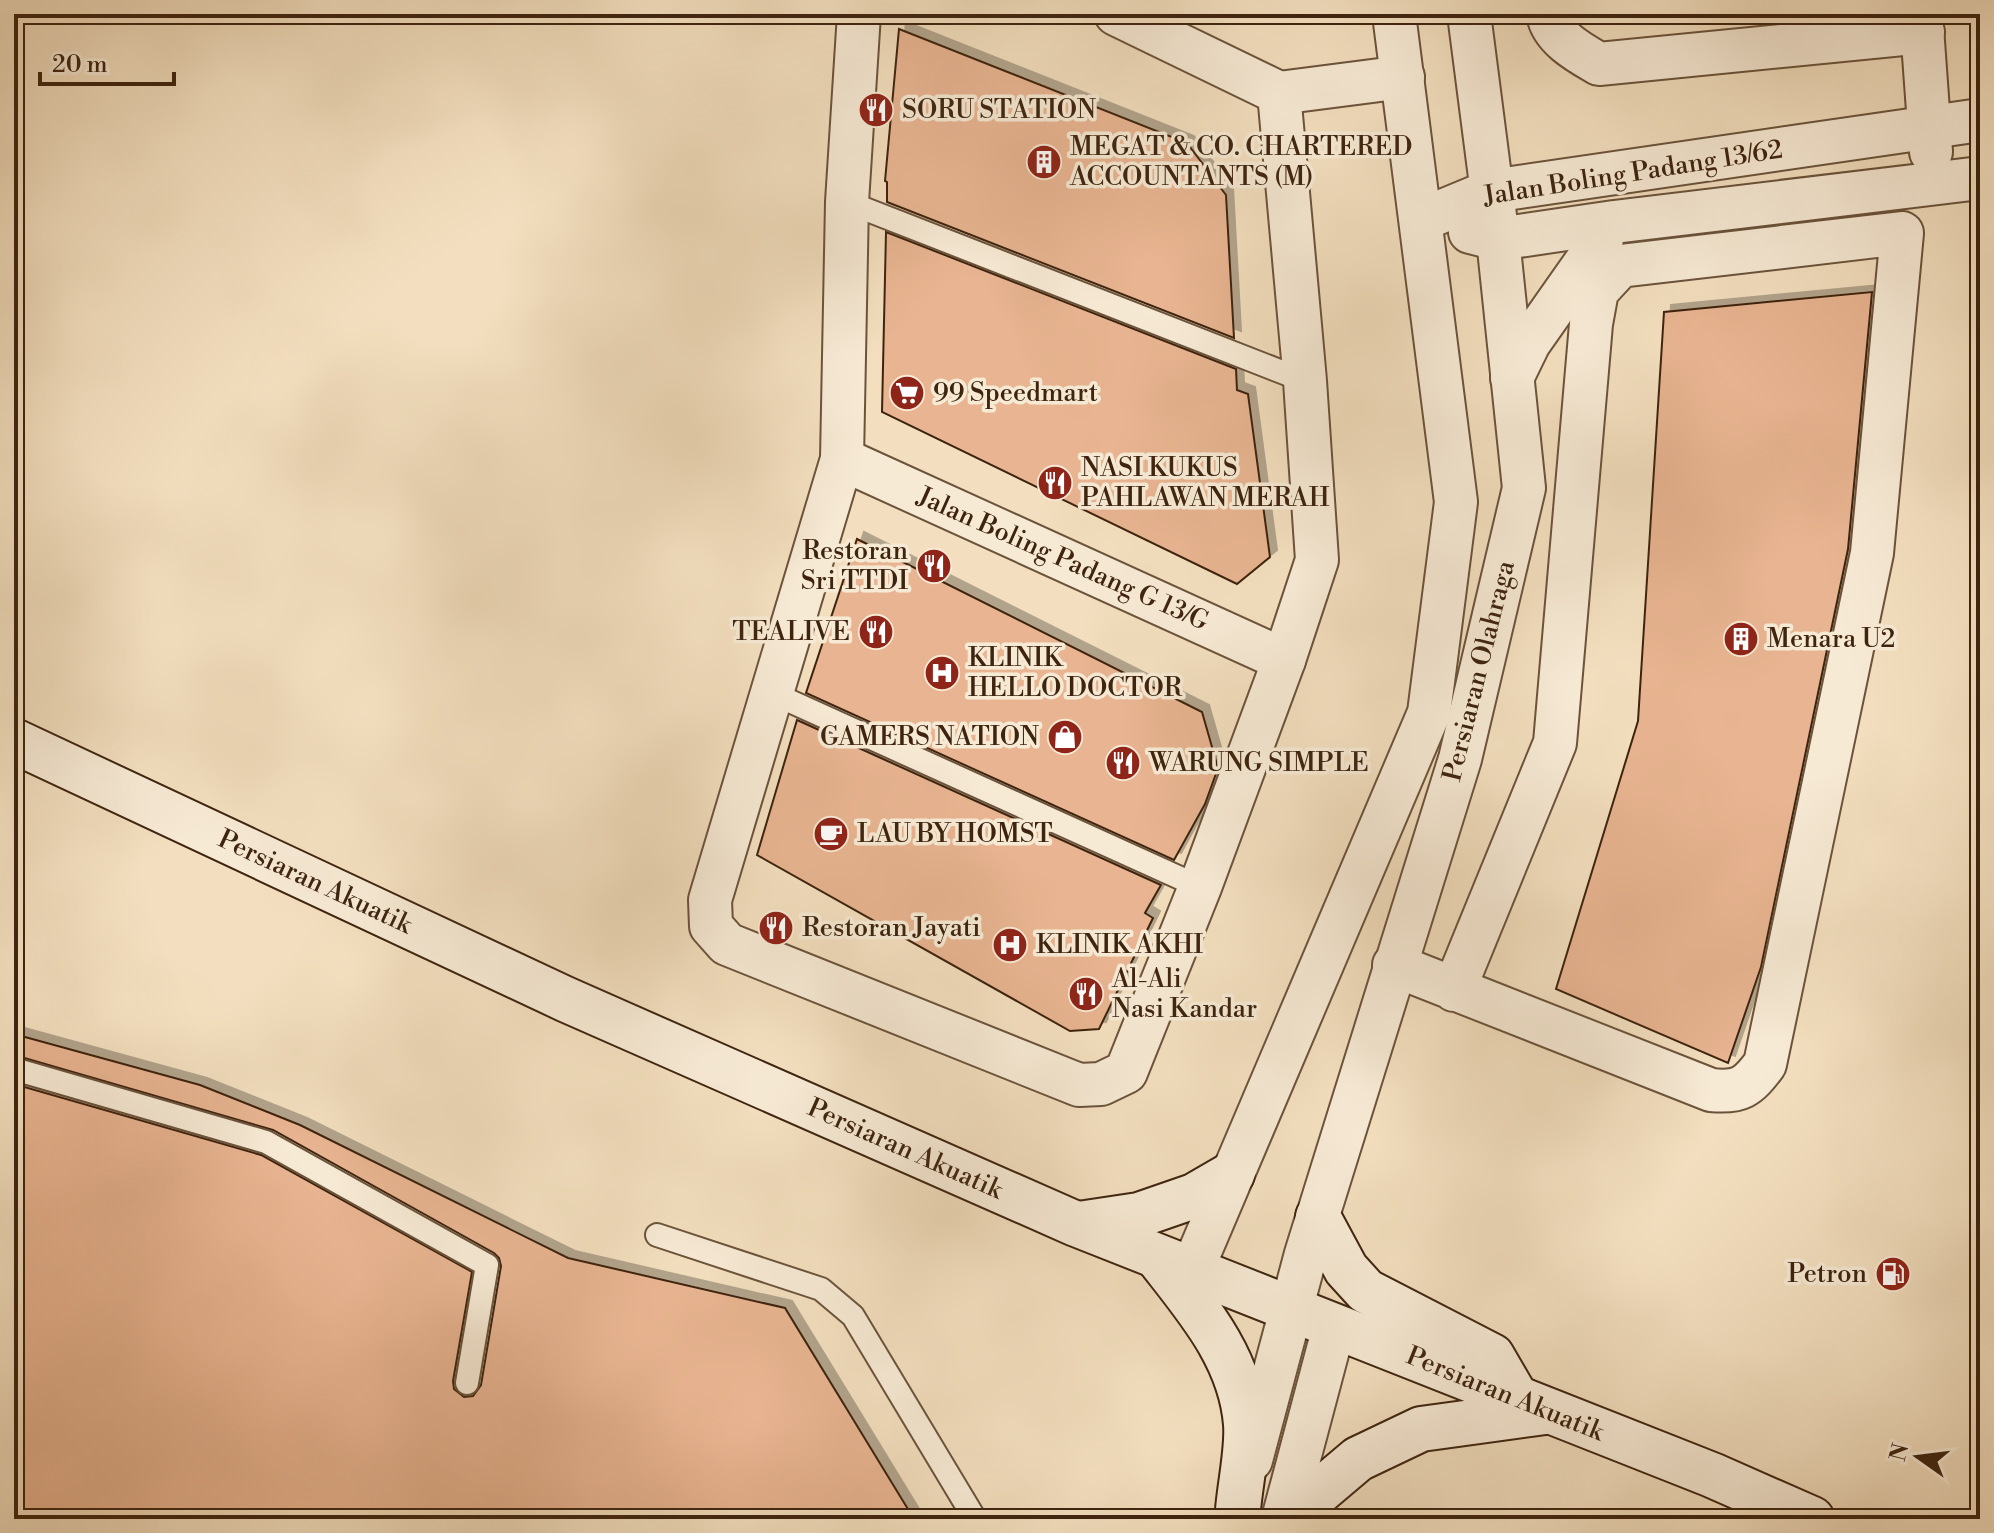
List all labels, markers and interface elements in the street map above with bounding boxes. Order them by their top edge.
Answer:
scale bar [40,36,174,86]
text: 20 m [52,50,108,80]
restaurant icon: SORU STATION [857,91,895,129]
place label: SORU STATION [902,94,1097,126]
place label: MEGAT & CO. CHARTERED ACCOUNTANTS (M) [1069,131,1412,193]
street label: Jalan Boling Padang 13/62 [1480,134,1785,213]
building icon: MEGAT & CO. CHARTERED ACCOUNTANTS (M) [1025,143,1063,181]
supermarket icon: 99 Speedmart [888,374,926,412]
place label: 99 Speedmart [933,377,1098,409]
place label: NASI KUKUS PAHLAWAN MERAH [1081,452,1330,514]
restaurant icon: NASI KUKUS PAHLAWAN MERAH [1036,464,1074,502]
street label: Jalan Boling Padang G 13/G [912,480,1214,638]
place label: Restoran Sri TTDI [801,535,908,597]
restaurant icon: Restoran Sri TTDI [915,547,953,585]
street label: Persiaran Olahraga [1436,557,1522,785]
restaurant icon: TEALIVE [857,613,895,651]
place label: TEALIVE [732,616,850,648]
building icon: Menara U2 [1722,620,1760,658]
place label: Menara U2 [1767,623,1895,655]
place label: KLINIK HELLO DOCTOR [968,642,1183,704]
hospital icon: KLINIK HELLO DOCTOR [923,654,961,692]
shop icon: GAMERS NATION [1046,718,1084,756]
place label: GAMERS NATION [820,721,1040,753]
restaurant icon: WARUNG SIMPLE [1104,744,1142,782]
place label: WARUNG SIMPLE [1148,747,1369,779]
cafe icon: LAU BY HOMST [812,815,850,853]
place label: LAU BY HOMST [857,818,1053,850]
street label: Persiaran Akuatik [213,823,418,942]
restaurant icon: Restoran Jayati [757,909,795,947]
place label: Restoran Jayati [802,912,981,944]
hospital icon: KLINIK AKHI [991,926,1029,964]
place label: KLINIK AKHI [1036,929,1203,961]
place label: Al-Ali Nasi Kandar [1111,963,1257,1025]
restaurant icon: Al-Ali Nasi Kandar [1067,975,1105,1013]
street label: Persiaran Akuatik [802,1092,1009,1207]
fuel station icon: Petron [1874,1255,1912,1293]
place label: Petron [1788,1258,1867,1290]
street label: Persiaran Akuatik [1402,1340,1610,1449]
north arrow [1878,1417,1958,1497]
text: N [1885,1440,1915,1464]

